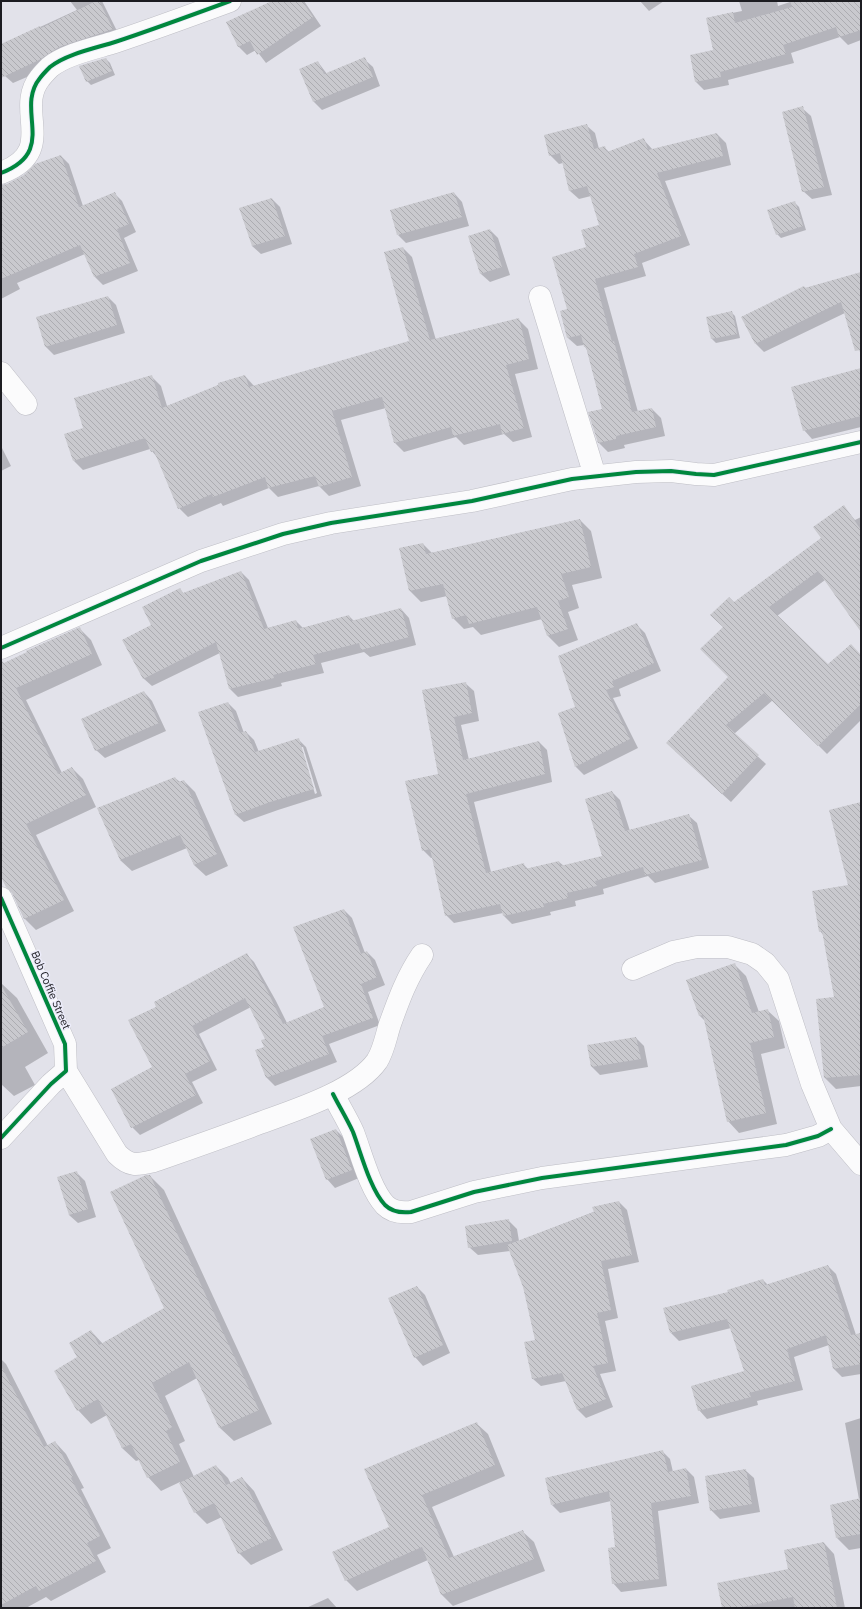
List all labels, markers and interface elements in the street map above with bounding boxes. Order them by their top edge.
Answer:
street label: Bob Coffie Street [28,949,74,1031]

